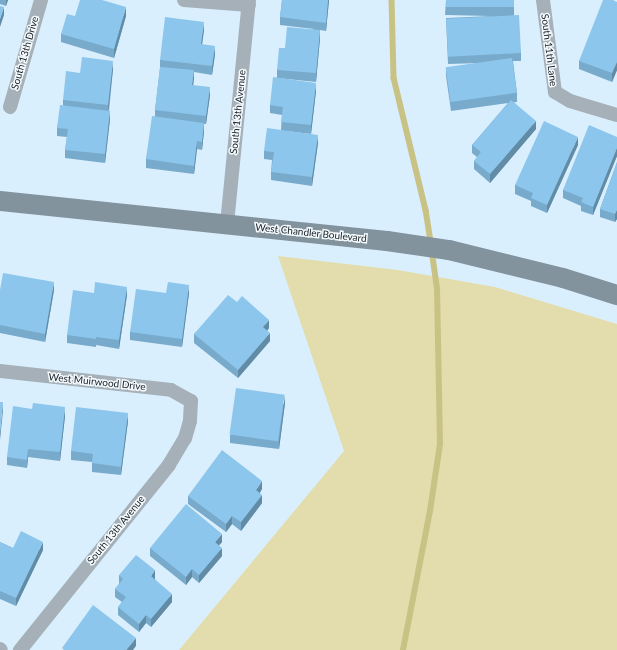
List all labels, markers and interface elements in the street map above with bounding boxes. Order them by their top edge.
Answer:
street label: South 11th Lane [539,13,559,87]
street label: South 13th Drive [9,15,41,91]
street label: South 13th Avenue [228,69,248,155]
street label: West Chandler Boulevard [255,221,367,245]
street label: West Muirwood Drive [48,371,146,393]
street label: South 13th Avenue [85,493,147,567]

